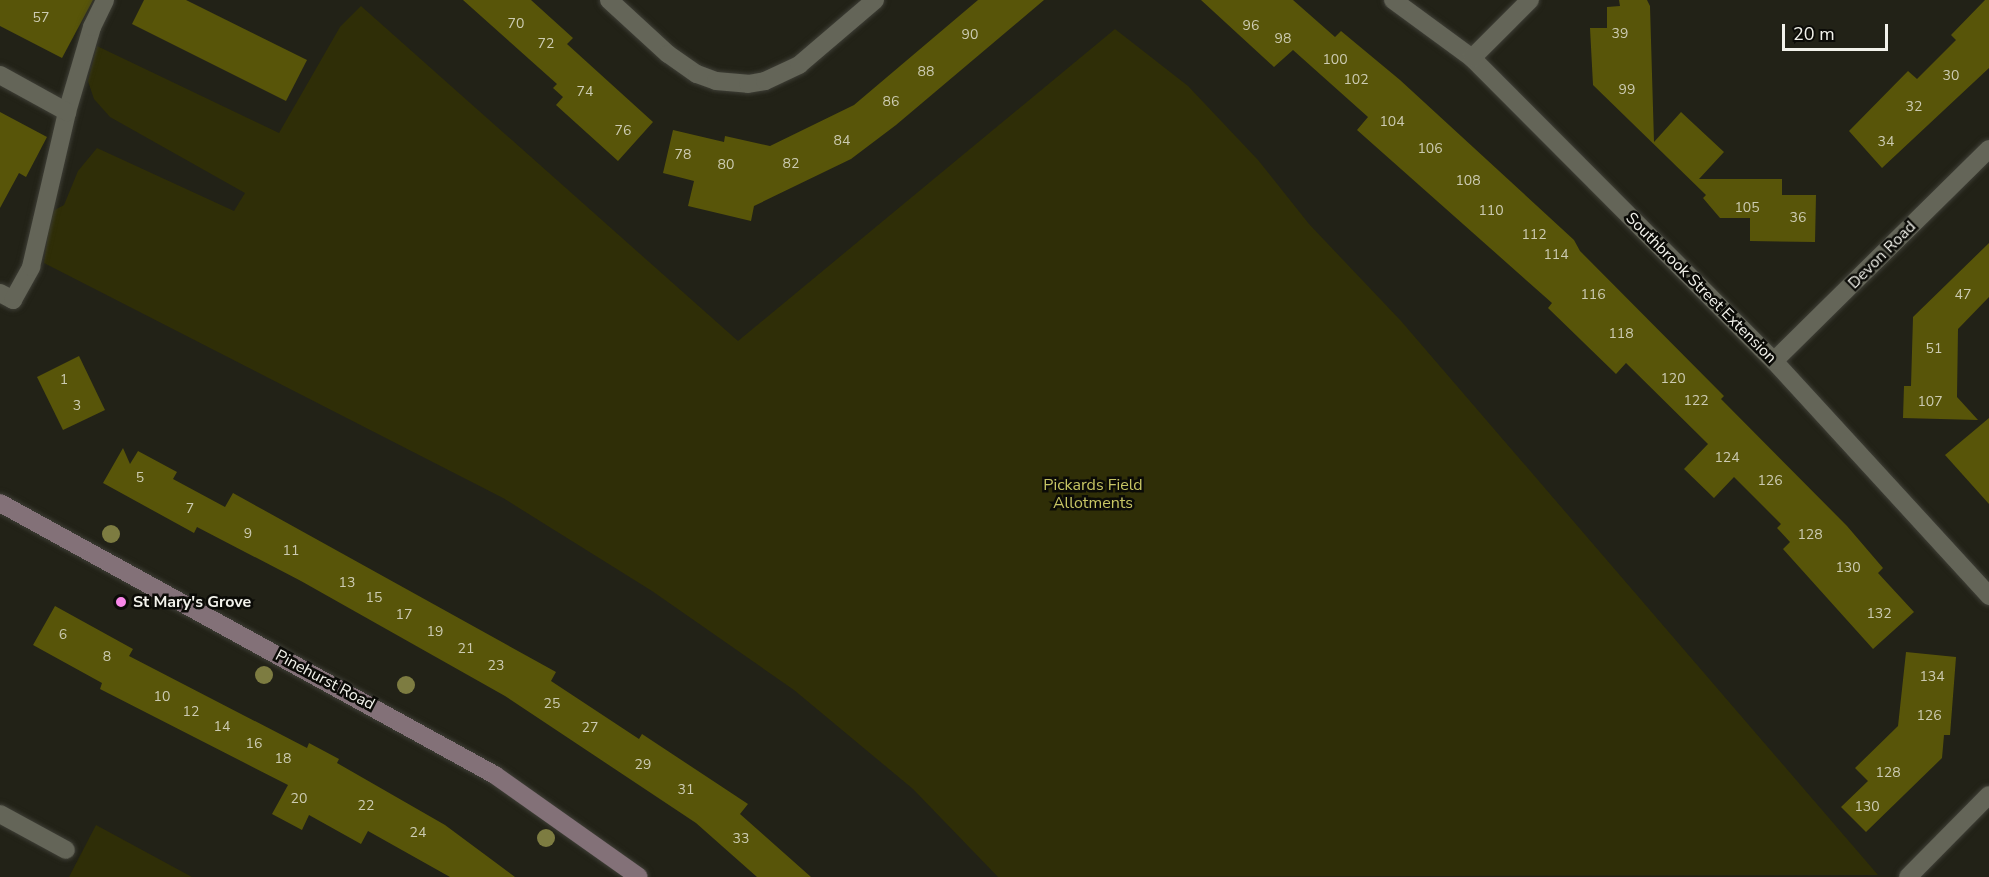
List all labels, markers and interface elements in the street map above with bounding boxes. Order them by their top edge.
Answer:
house number: 57 [33,10,49,26]
scale bar [1785,12,1892,50]
house number: 70 [508,16,524,32]
house number: 96 [1243,18,1259,34]
text: 20 m [1793,22,1835,46]
house number: 39 [1612,26,1628,42]
house number: 90 [962,27,978,43]
house number: 98 [1275,31,1291,47]
house number: 72 [538,36,554,52]
house number: 100 [1322,52,1348,68]
house number: 88 [918,64,934,80]
house number: 30 [1943,68,1959,84]
house number: 102 [1343,72,1369,88]
house number: 99 [1619,82,1635,98]
house number: 74 [577,84,593,100]
house number: 86 [883,94,899,110]
house number: 32 [1906,99,1922,115]
house number: 104 [1379,114,1405,130]
house number: 76 [615,123,631,139]
house number: 84 [834,133,850,149]
house number: 34 [1878,134,1894,150]
house number: 106 [1417,141,1443,157]
house number: 78 [675,147,691,163]
house number: 82 [783,156,799,172]
house number: 80 [718,157,734,173]
house number: 108 [1455,173,1481,189]
house number: 105 [1734,200,1760,216]
house number: 110 [1478,203,1504,219]
street label: Southbrook Street Extension [1622,209,1780,367]
house number: 36 [1790,210,1806,226]
street label: Devon Road [1844,217,1920,293]
house number: 112 [1521,227,1547,243]
house number: 114 [1543,247,1569,263]
house number: 116 [1580,287,1606,303]
house number: 47 [1955,287,1971,303]
house number: 118 [1608,326,1634,342]
house number: 51 [1926,341,1942,357]
house number: 120 [1660,371,1686,387]
house number: 1 [60,372,68,388]
house number: 122 [1683,393,1709,409]
house number: 107 [1917,394,1943,410]
house number: 3 [73,398,81,414]
house number: 124 [1714,450,1740,466]
house number: 5 [136,470,144,486]
house number: 126 [1757,473,1783,489]
park label: Pickards Field Allotments [1043,475,1143,513]
house number: 7 [186,501,194,517]
house number: 9 [244,526,252,542]
house number: 128 [1797,527,1823,543]
house number: 11 [283,543,299,559]
house number: 130 [1835,560,1861,576]
house number: 13 [339,575,355,591]
house number: 15 [366,590,382,606]
place label: St Mary's Grove [133,592,251,612]
marker: St Mary's Grove [114,595,128,609]
house number: 132 [1866,606,1892,622]
house number: 17 [396,607,412,623]
house number: 19 [427,624,443,640]
house number: 6 [59,627,67,643]
house number: 21 [458,641,474,657]
street label: Pinehurst Road [272,646,378,714]
house number: 8 [103,649,111,665]
house number: 23 [488,658,504,674]
house number: 134 [1919,669,1945,685]
house number: 10 [154,689,170,705]
house number: 25 [544,696,560,712]
house number: 12 [183,704,199,720]
house number: 126 [1916,708,1942,724]
house number: 14 [214,719,230,735]
house number: 27 [582,720,598,736]
house number: 16 [246,736,262,752]
house number: 18 [275,751,291,767]
house number: 29 [635,757,651,773]
house number: 128 [1875,765,1901,781]
house number: 31 [678,782,694,798]
house number: 20 [291,791,307,807]
house number: 22 [358,798,374,814]
house number: 130 [1854,799,1880,815]
house number: 24 [410,825,426,841]
house number: 33 [733,831,749,847]

